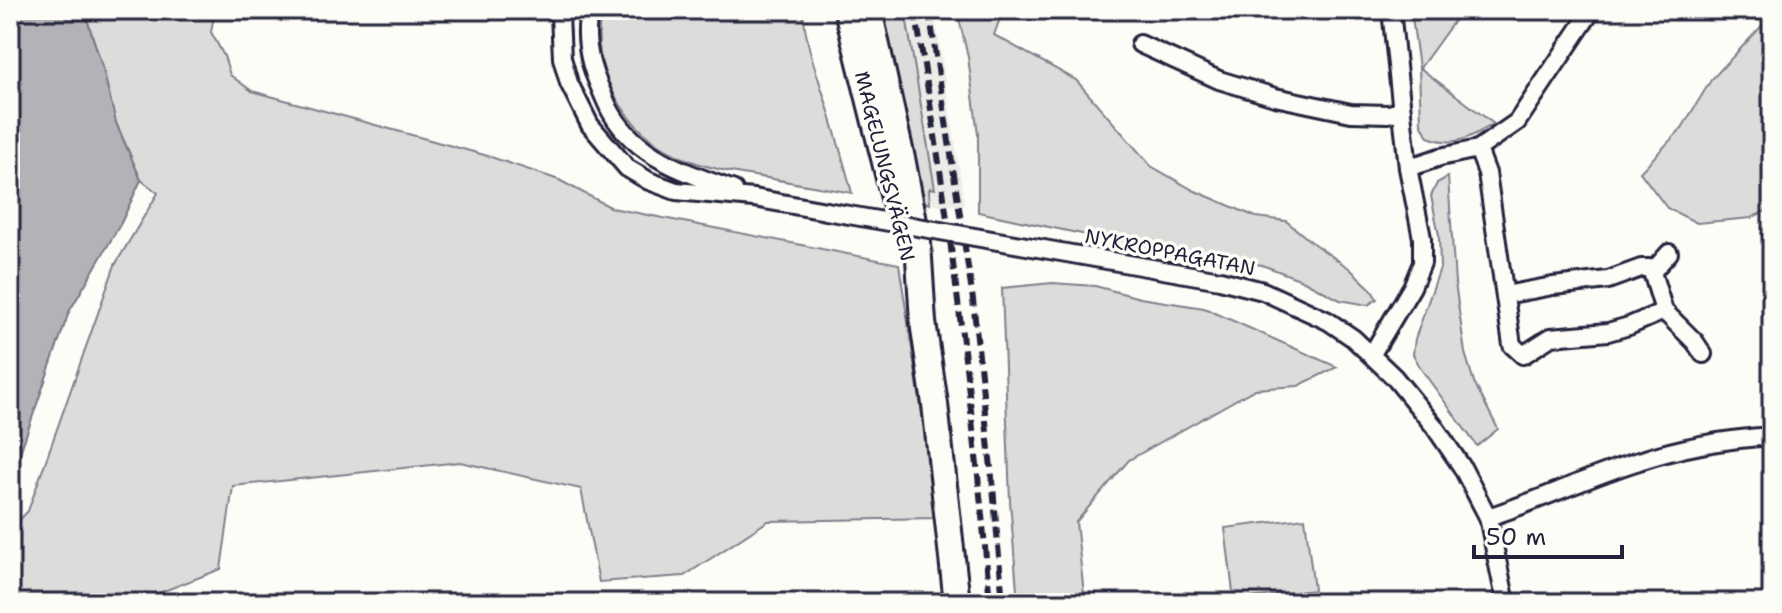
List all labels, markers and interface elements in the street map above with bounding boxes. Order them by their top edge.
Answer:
street label: MAGELUNGSVÄGEN [849,68,921,264]
street label: NYKROPPAGATAN [1083,223,1257,281]
scale bar [1474,509,1622,559]
text: 50 m [1486,521,1546,553]

